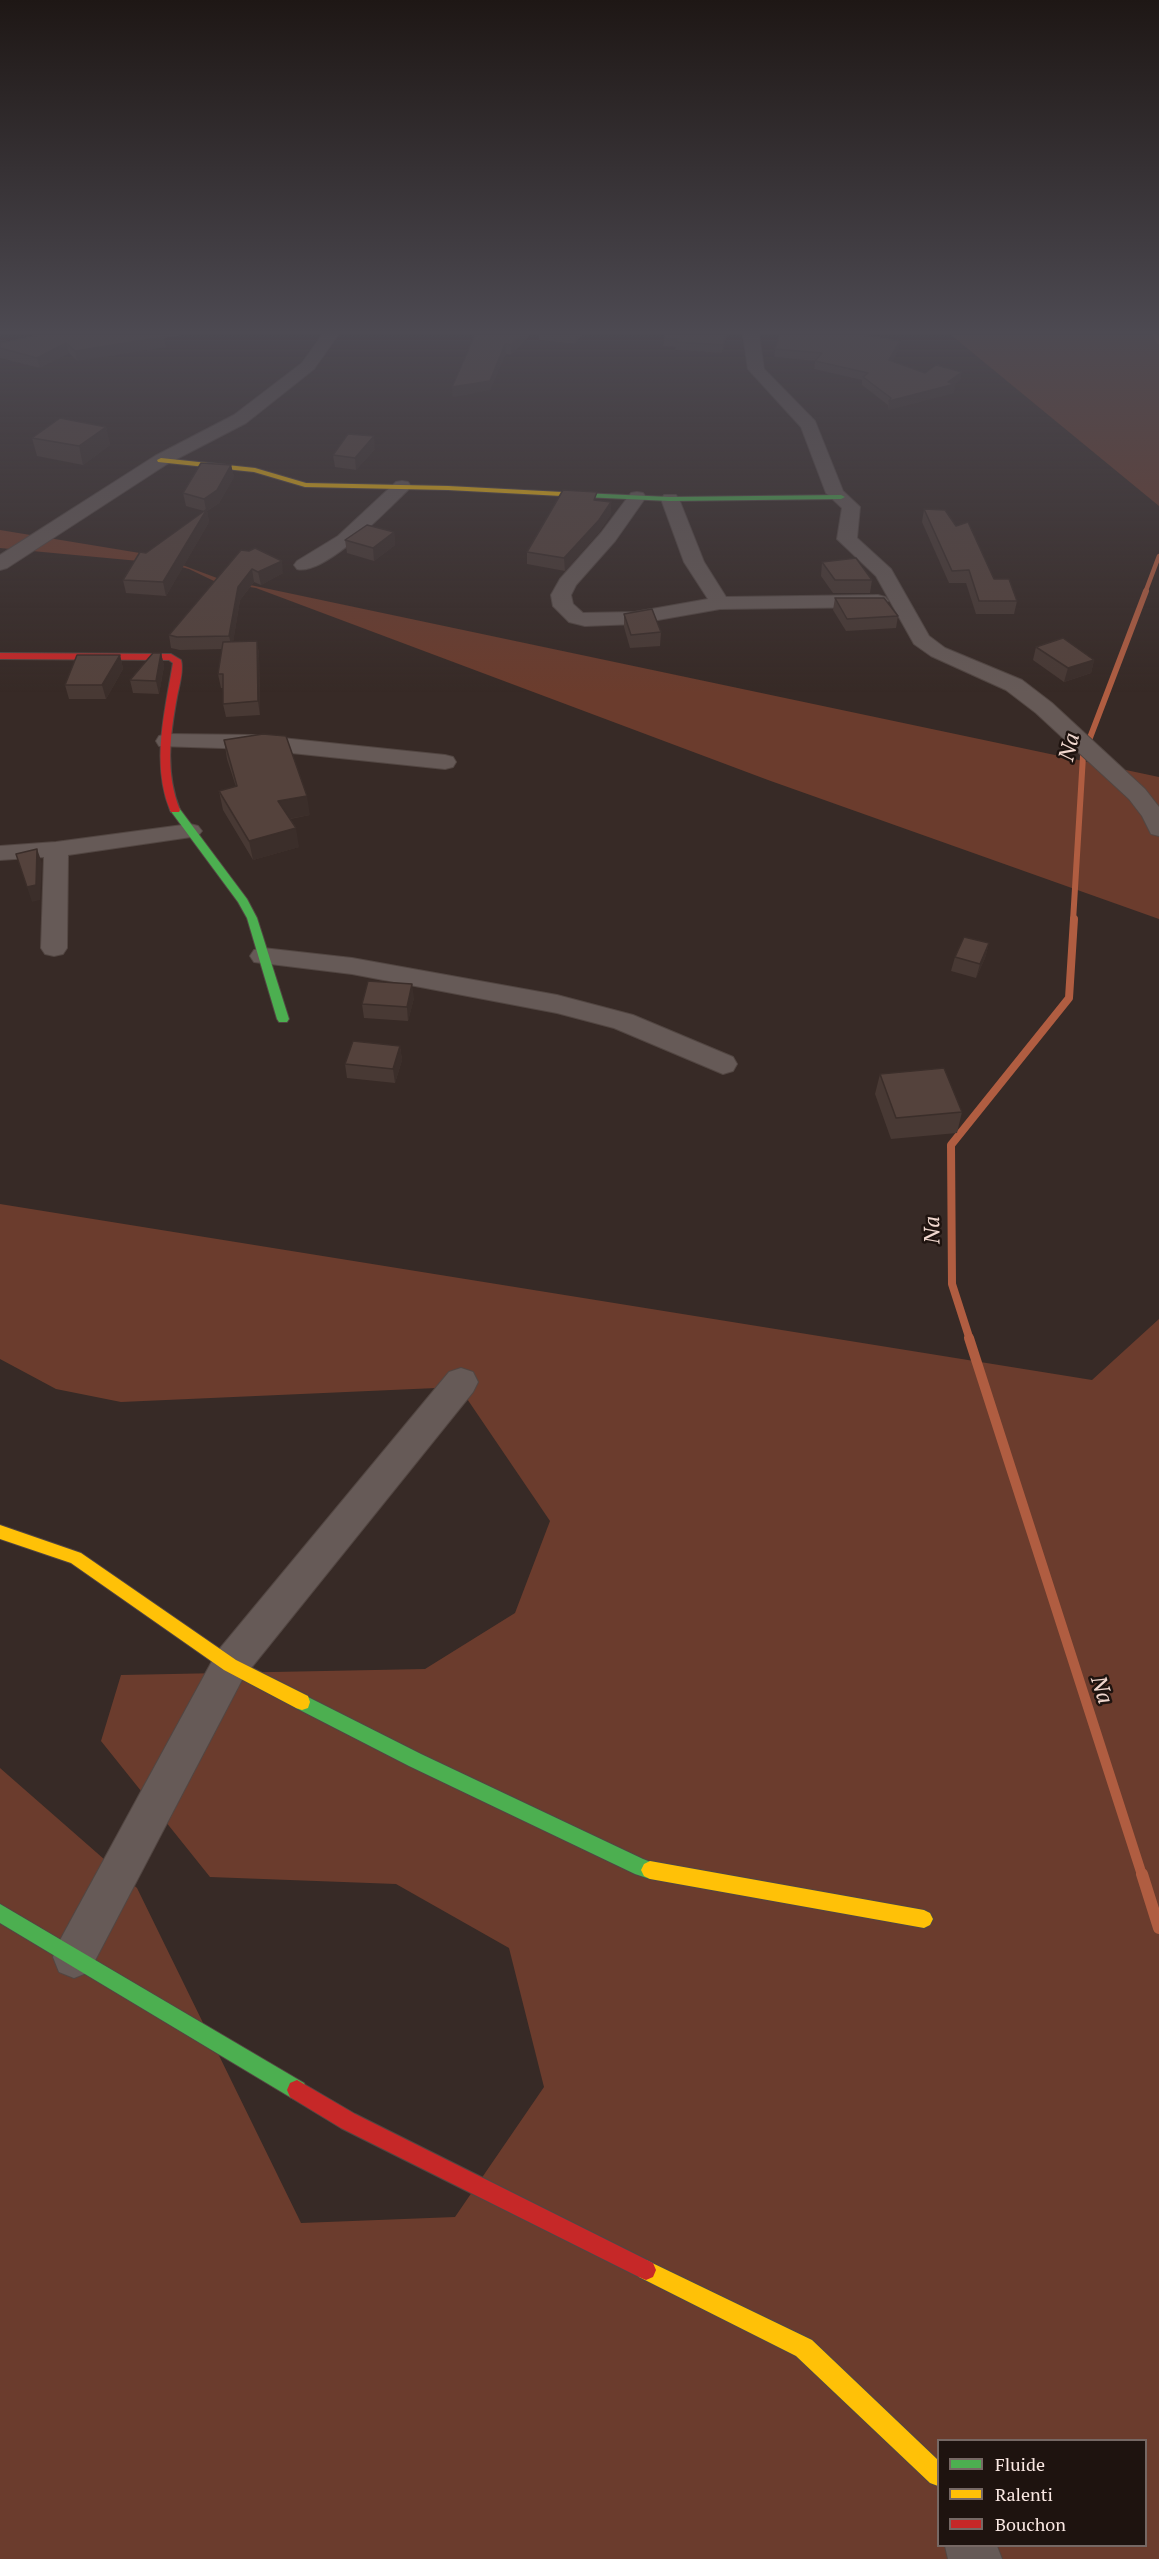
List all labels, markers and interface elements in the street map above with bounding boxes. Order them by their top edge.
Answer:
water label: Na [1054,730,1086,764]
water label: Na [920,1216,946,1244]
water label: Na [1084,1673,1118,1707]
legend [937,2439,1147,2547]
text: Fluide [995,2452,1045,2476]
text: Ralenti [995,2482,1053,2506]
text: Bouchon [995,2512,1066,2536]

